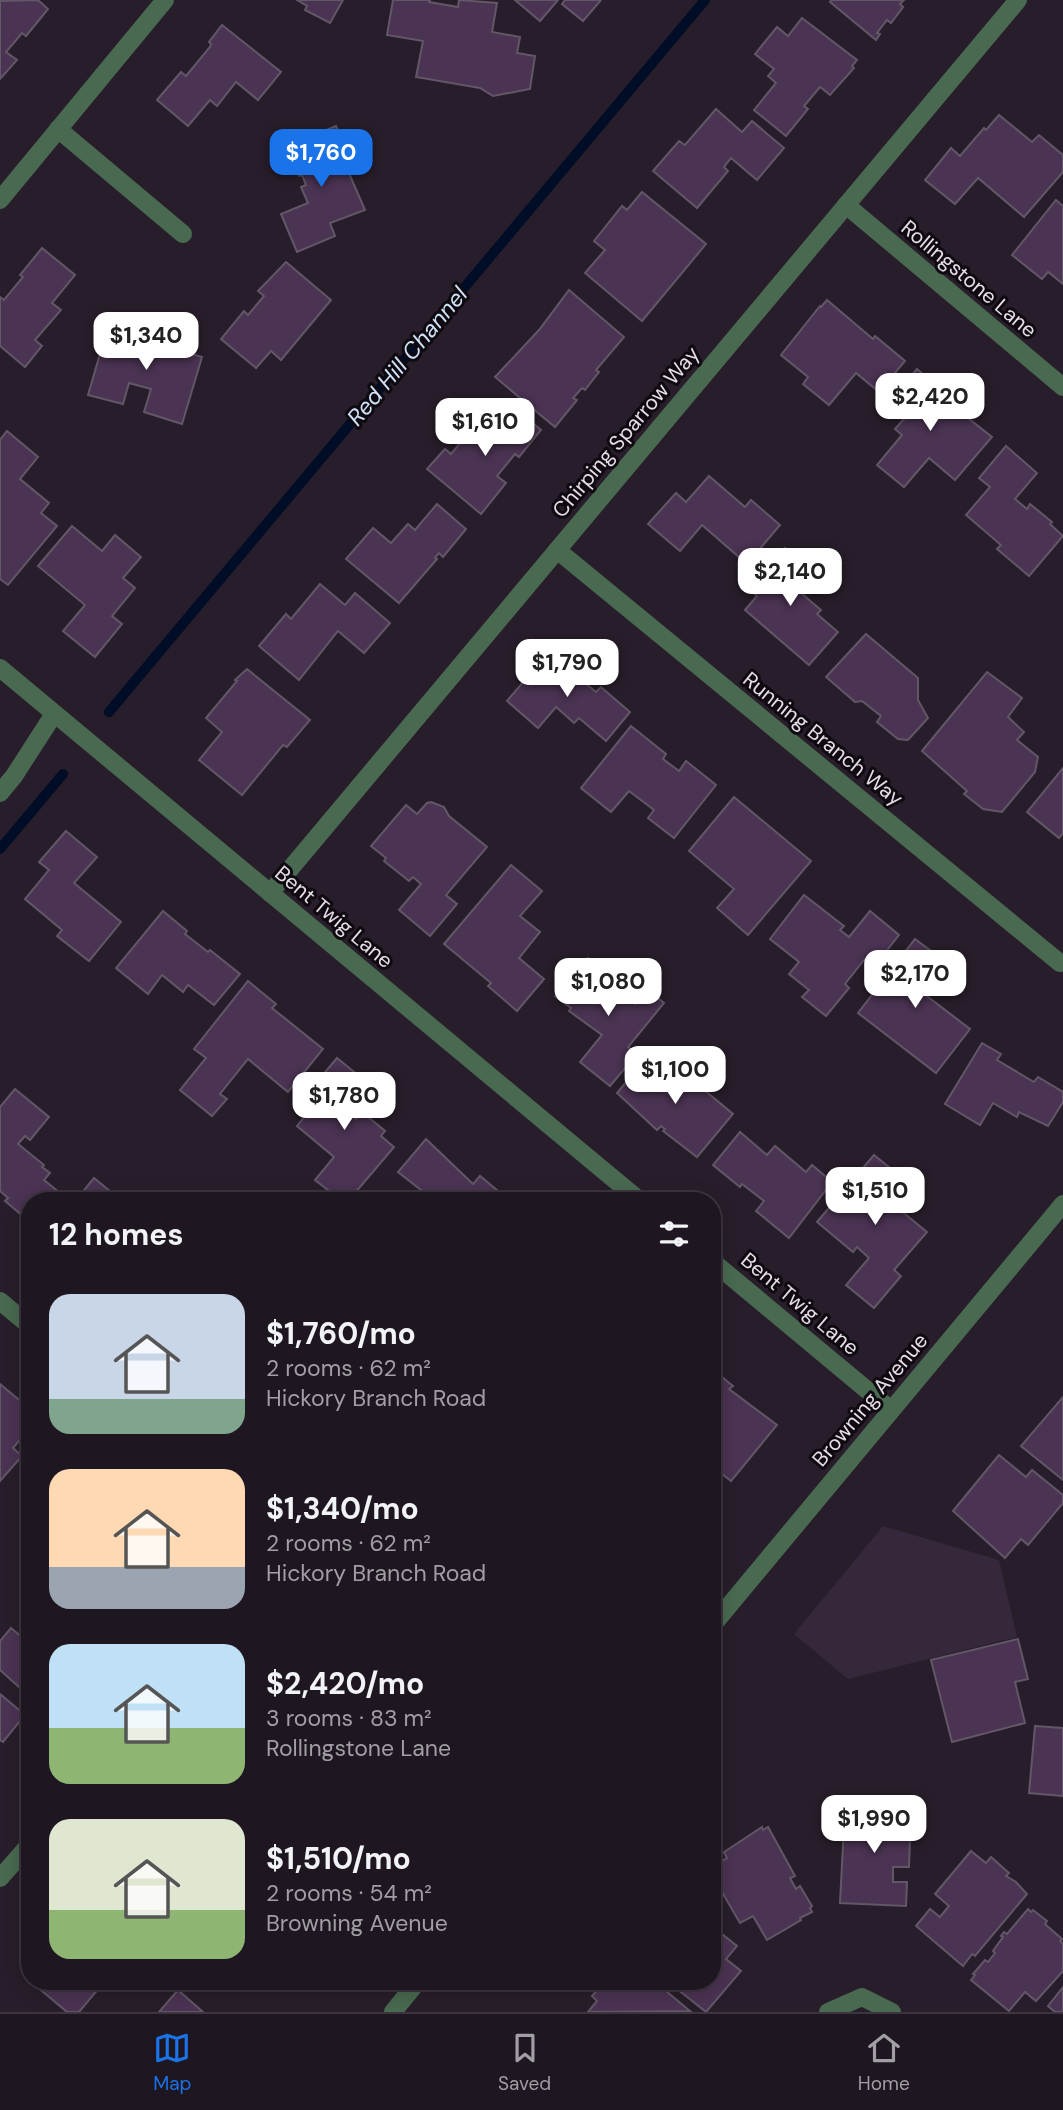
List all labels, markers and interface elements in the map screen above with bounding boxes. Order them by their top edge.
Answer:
pin: $1,760 [264,130,378,189]
text: $1,760 [286,137,356,167]
street label: Rollingstone Lane [895,214,1043,344]
water label: Red Hill Channel [340,280,474,432]
pin: $1,340 [89,312,203,372]
text: $1,340 [110,320,182,350]
street label: Chirping Sparrow Way [546,340,706,523]
pin: $2,420 [873,374,987,433]
text: $2,420 [891,381,969,411]
pin: $1,610 [428,398,542,458]
text: $1,610 [451,406,519,436]
pin: $2,140 [733,548,847,608]
text: $2,140 [754,556,826,586]
pin: $1,790 [510,640,624,699]
text: $1,790 [532,647,602,677]
street label: Running Branch Way [737,666,909,813]
street label: Bent Twig Lane [269,859,399,975]
pin: $2,170 [858,950,972,1010]
pin: $1,080 [551,958,665,1018]
text: $2,170 [880,958,950,988]
text: $1,080 [571,966,645,996]
pin: $1,100 [618,1046,732,1106]
text: $1,100 [641,1054,709,1084]
pin: $1,780 [287,1072,401,1132]
text: $1,780 [309,1080,379,1110]
pin: $1,510 [818,1168,932,1227]
text: $1,510 [842,1175,908,1205]
text: 12 homes [49,1215,183,1254]
icon: filters [655,1215,693,1253]
street label: Bent Twig Lane [735,1246,865,1362]
text: $1,760/mo [266,1314,416,1353]
icon: home [105,1322,189,1406]
street label: Browning Avenue [806,1327,934,1473]
text: 2 rooms · 62 m² [266,1353,431,1383]
text: Hickory Branch Road [266,1383,486,1413]
text: $1,340/mo [266,1489,419,1528]
icon: home [105,1497,189,1581]
text: 2 rooms · 62 m² [266,1528,431,1558]
text: Hickory Branch Road [266,1558,486,1588]
text: $2,420/mo [266,1664,424,1703]
icon: home [105,1672,189,1756]
text: 3 rooms · 83 m² [266,1703,432,1733]
text: Rollingstone Lane [266,1733,451,1763]
pin: $1,990 [817,1796,931,1855]
text: $1,990 [837,1803,911,1833]
text: $1,510/mo [266,1839,411,1878]
icon: home [105,1847,189,1931]
text: 2 rooms · 54 m² [266,1878,432,1908]
text: Browning Avenue [266,1908,448,1938]
tab: Map [153,2029,191,2096]
tab: Saved [498,2029,551,2096]
tab: Home [858,2029,910,2096]

